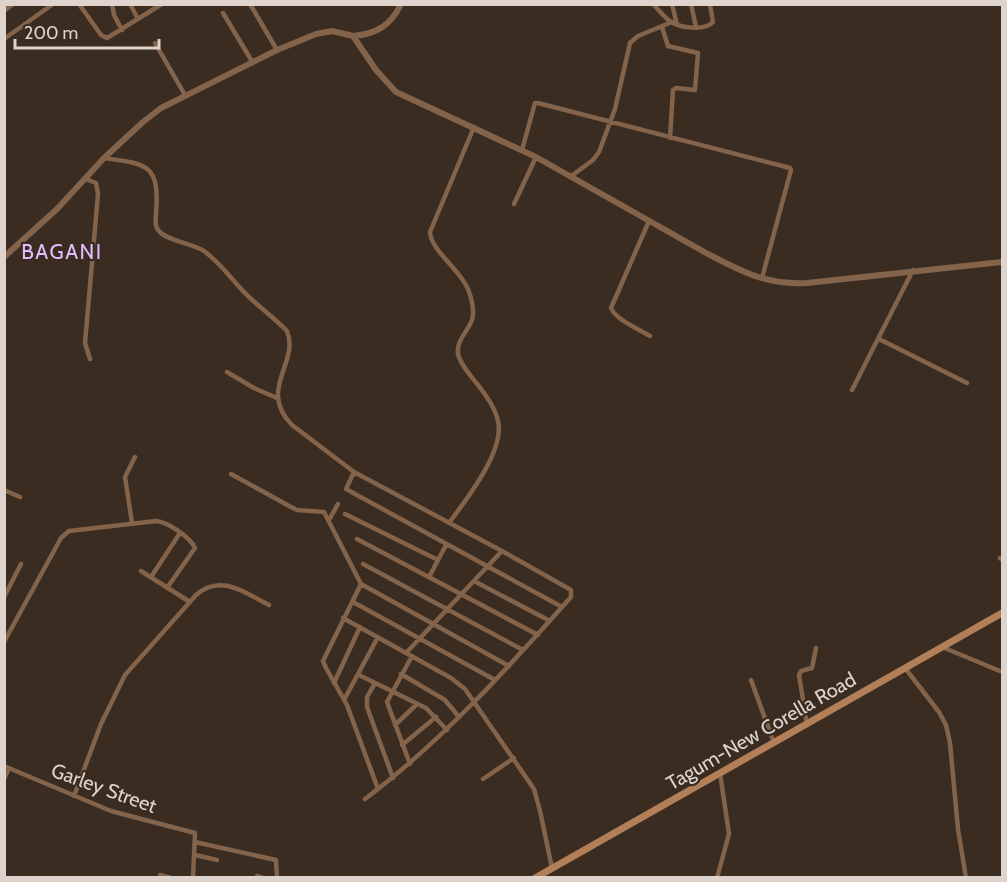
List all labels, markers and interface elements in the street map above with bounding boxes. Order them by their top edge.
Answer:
scale bar [15,12,159,50]
text: 200 m [24,22,78,44]
district label: BAGANI [21,239,103,264]
street label: Tagum-New Corella Road [662,667,860,795]
street label: Garley Street [48,758,160,818]

